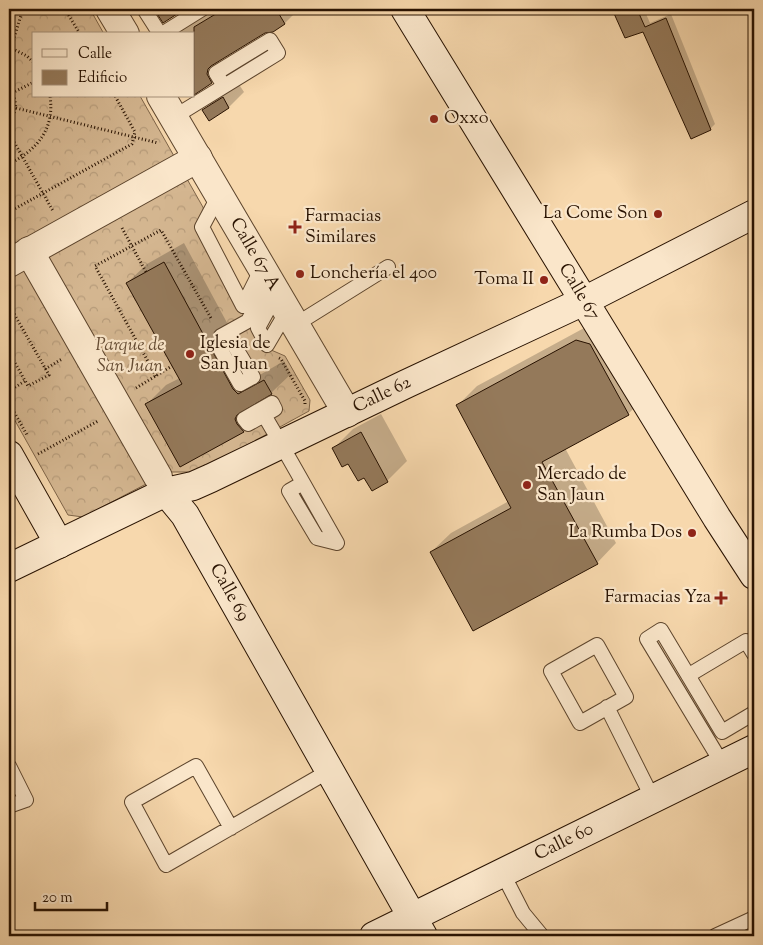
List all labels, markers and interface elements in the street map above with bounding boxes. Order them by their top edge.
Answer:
legend [32,32,195,98]
text: Calle [78,44,112,65]
text: Edificio [78,68,127,89]
place label: Oxxo [444,106,489,132]
marker: Oxxo [428,113,440,125]
place label: La Come Son [543,201,648,227]
place label: Farmacias Similares [305,204,381,251]
marker: La Come Son [652,208,664,220]
street label: Calle 67 A [222,213,286,297]
marker: Farmacias Similares [289,221,301,233]
street label: Calle 67 [551,259,606,326]
place label: Lonchería el 400 [310,261,437,287]
place label: Toma II [474,267,534,293]
marker: Lonchería el 400 [294,268,306,280]
marker: Toma II [538,274,550,286]
place label: Iglesia de San Juan [200,331,271,378]
park label: Parque de San Juan [96,333,164,380]
marker: Iglesia de San Juan [184,348,196,360]
street label: Calle 62 [349,370,416,421]
place label: Mercado de San Jaun [537,462,627,509]
marker: Mercado de San Jaun [521,479,533,491]
place label: La Rumba Dos [568,520,682,546]
marker: La Rumba Dos [686,527,698,539]
street label: Calle 69 [202,559,256,626]
place label: Farmacias Yza [604,585,711,611]
marker: Farmacias Yza [715,592,727,604]
street label: Calle 60 [530,817,598,868]
scale bar [35,880,108,912]
text: 20 m [42,888,73,909]

